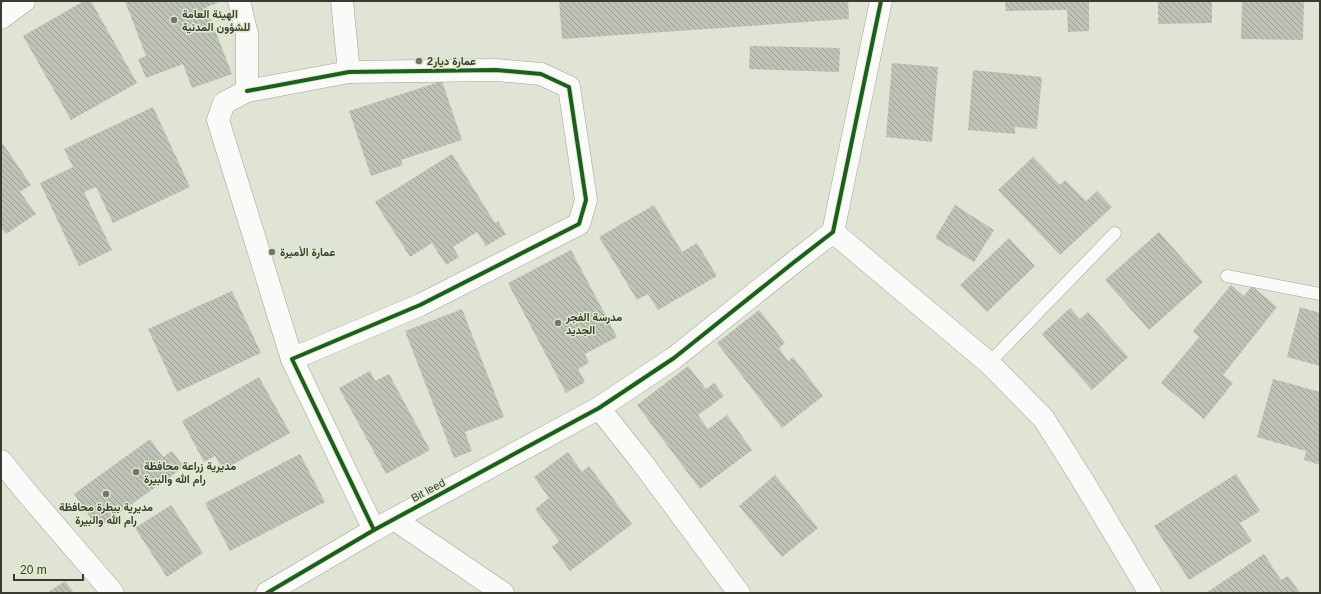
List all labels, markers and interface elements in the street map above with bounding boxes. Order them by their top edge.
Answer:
place label: الهيئة العامة للشؤون المدنية [182,8,250,34]
marker: الهيئة العامة للشؤون المدنية [169,15,179,25]
place label: عمارة ديار2 [427,55,476,68]
marker: عمارة ديار2 [414,56,424,66]
place label: عمارة الأميرة [280,246,335,259]
marker: عمارة الأميرة [267,247,277,257]
place label: مدرسة الفجر الجديد [565,311,622,337]
marker: مدرسة الفجر الجديد [553,318,563,328]
place label: مديرية زراعة محافظة رام الله والبيرة [144,460,236,487]
marker: مديرية زراعة محافظة رام الله والبيرة [131,467,141,477]
street label: Bit leed [409,476,447,504]
marker: مديرية بيطرة محافظة رام الله والبيرة [101,489,111,499]
place label: مديرية بيطرة محافظة رام الله والبيرة [59,501,153,528]
scale bar [14,556,83,582]
text: 20 m [20,563,47,577]

